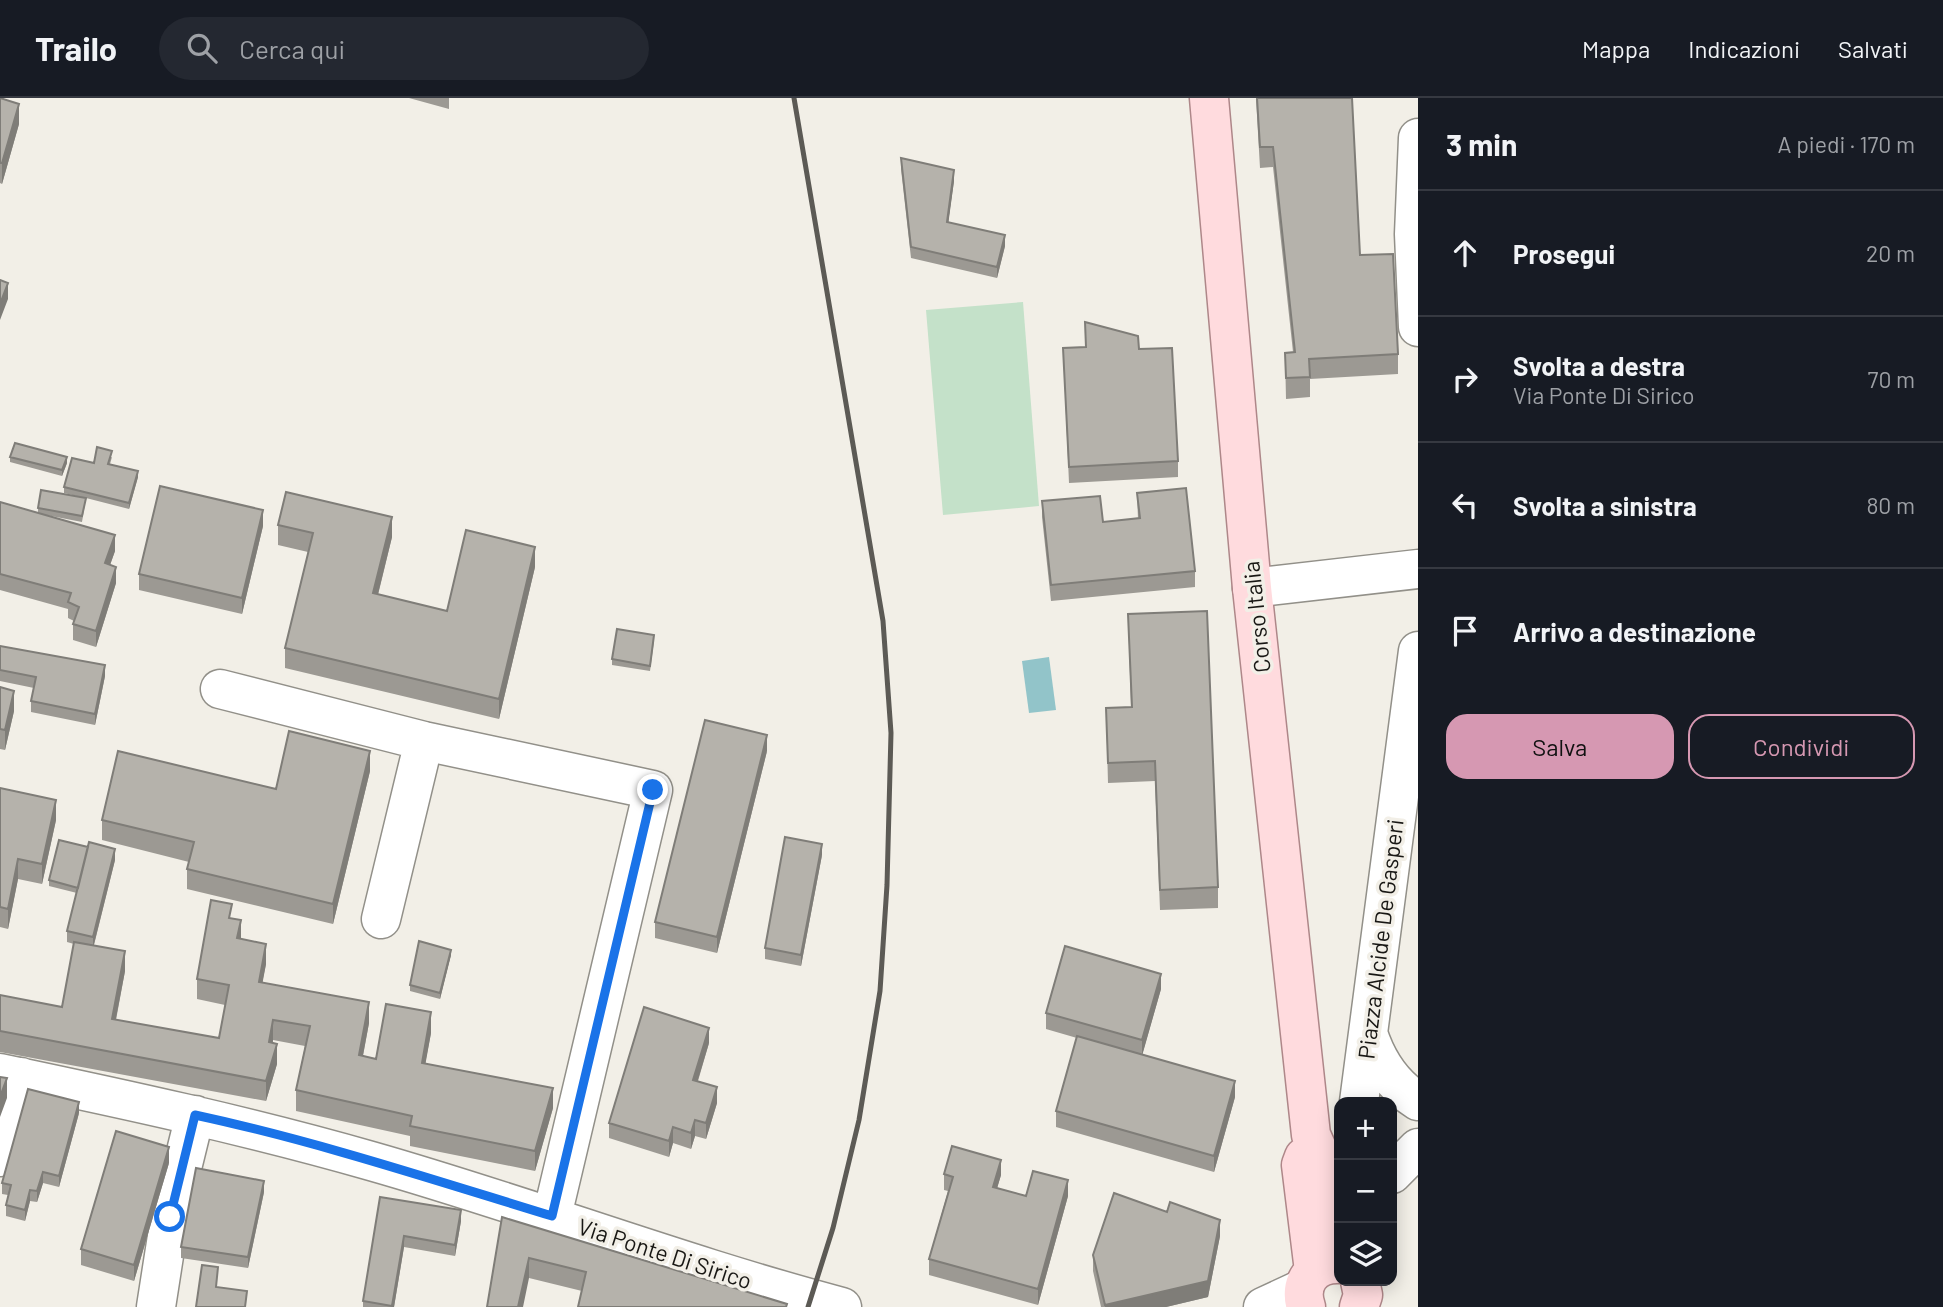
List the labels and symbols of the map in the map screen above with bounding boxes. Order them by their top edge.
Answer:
street label: Corso Italia [1236,560,1276,674]
route end [637,774,668,805]
street label: Piazza Alcide De Gasperi [1351,817,1409,1061]
route start [154,1201,185,1232]
street label: Via Ponte Di Sirico [574,1212,756,1294]

